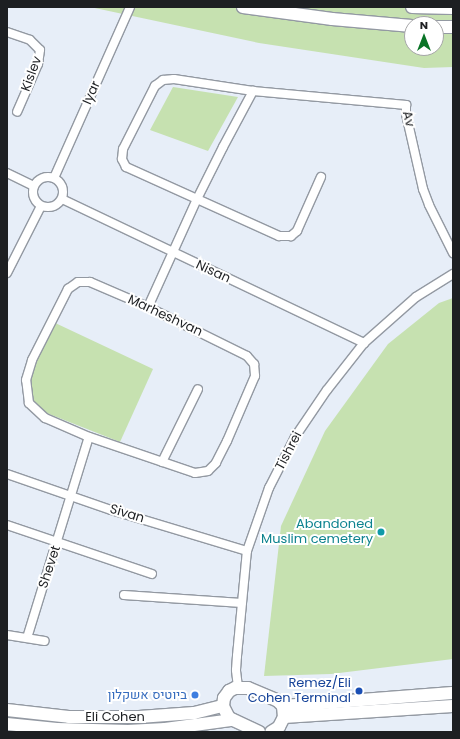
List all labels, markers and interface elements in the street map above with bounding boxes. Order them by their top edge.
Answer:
north arrow [404,16,444,56]
text: N [420,17,428,33]
street label: Kislev [18,54,46,94]
street label: Iyar [80,79,104,107]
street label: Av [398,109,418,129]
street label: Nisan [193,257,233,287]
street label: Marheshvan [125,292,205,340]
street label: Tishrei [272,429,306,473]
street label: Sivan [108,501,146,527]
place label: Abandoned Muslim cemetery [261,517,373,548]
marker: Abandoned Muslim cemetery [376,527,386,537]
street label: Shevet [36,544,64,590]
place label: Remez/Eli Cohen Terminal [248,676,351,707]
marker: Remez/Eli Cohen Terminal [354,686,364,696]
place label: ביוטיס אשקלון [108,687,187,703]
marker: ביוטיס אשקלון [190,690,200,700]
street label: Eli Cohen [85,709,145,725]

